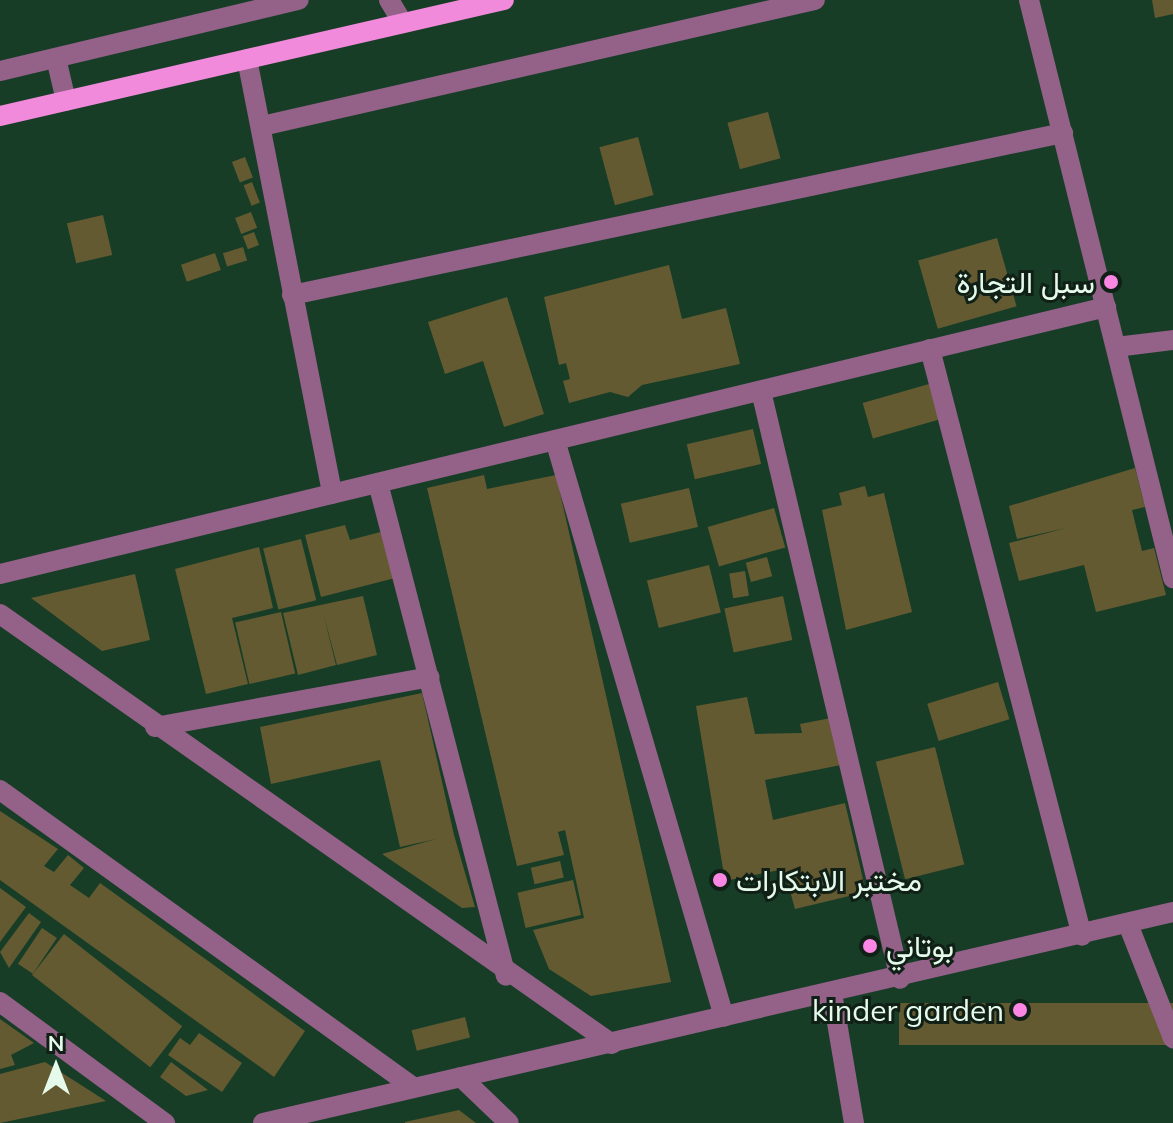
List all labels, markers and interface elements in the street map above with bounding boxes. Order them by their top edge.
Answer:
place label: سبل التجارة [956,264,1095,300]
marker: سبل التجارة [1102,273,1120,291]
place label: مختبر الابتكارات [736,862,922,898]
marker: مختبر الابتكارات [711,871,729,889]
place label: بوتاني [886,928,954,964]
marker: بوتاني [861,937,879,955]
place label: kinder garden [812,992,1004,1028]
marker: kinder garden [1011,1001,1029,1019]
north arrow [16,1027,96,1107]
text: N [48,1029,64,1057]

